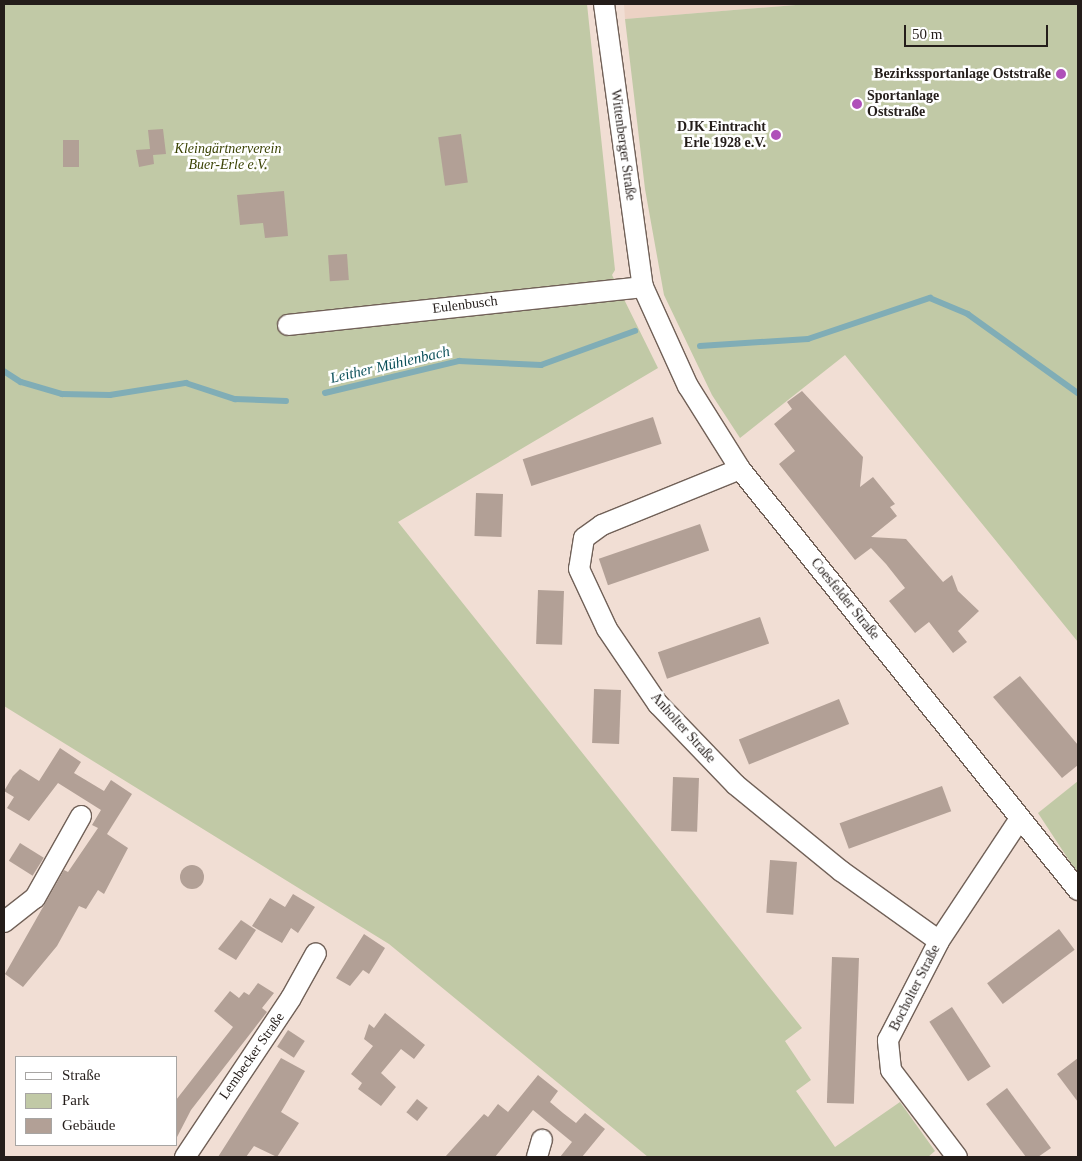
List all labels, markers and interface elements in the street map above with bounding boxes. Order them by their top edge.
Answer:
scale bar [907,15,1051,47]
text: 50 m [912,26,942,42]
place label: Bezirkssportanlage Oststraße [874,66,1051,82]
marker: Bezirkssportanlage Oststraße [1055,68,1067,80]
street label: Wittenberger Straße [607,88,639,202]
place label: Sportanlage Oststraße [867,88,939,120]
marker: Sportanlage Oststraße [851,98,863,110]
place label: DJK Eintracht Erle 1928 e.V. [677,119,766,152]
marker: DJK Eintracht Erle 1928 e.V. [770,129,782,141]
park label: Kleingärtnerverein Buer-Erle e.V. [175,141,281,174]
street label: Eulenbusch [432,293,498,317]
water label: Leither Mühlenbach [329,343,451,387]
street label: Coesfelder Straße [807,555,883,643]
street label: Anholter Straße [647,689,719,767]
street label: Bocholter Straße [886,942,944,1034]
street label: Lembecker Straße [216,1009,288,1103]
legend [15,1056,178,1146]
text: Straße [62,1067,100,1083]
text: Park [62,1092,90,1108]
text: Gebäude [62,1117,115,1133]

